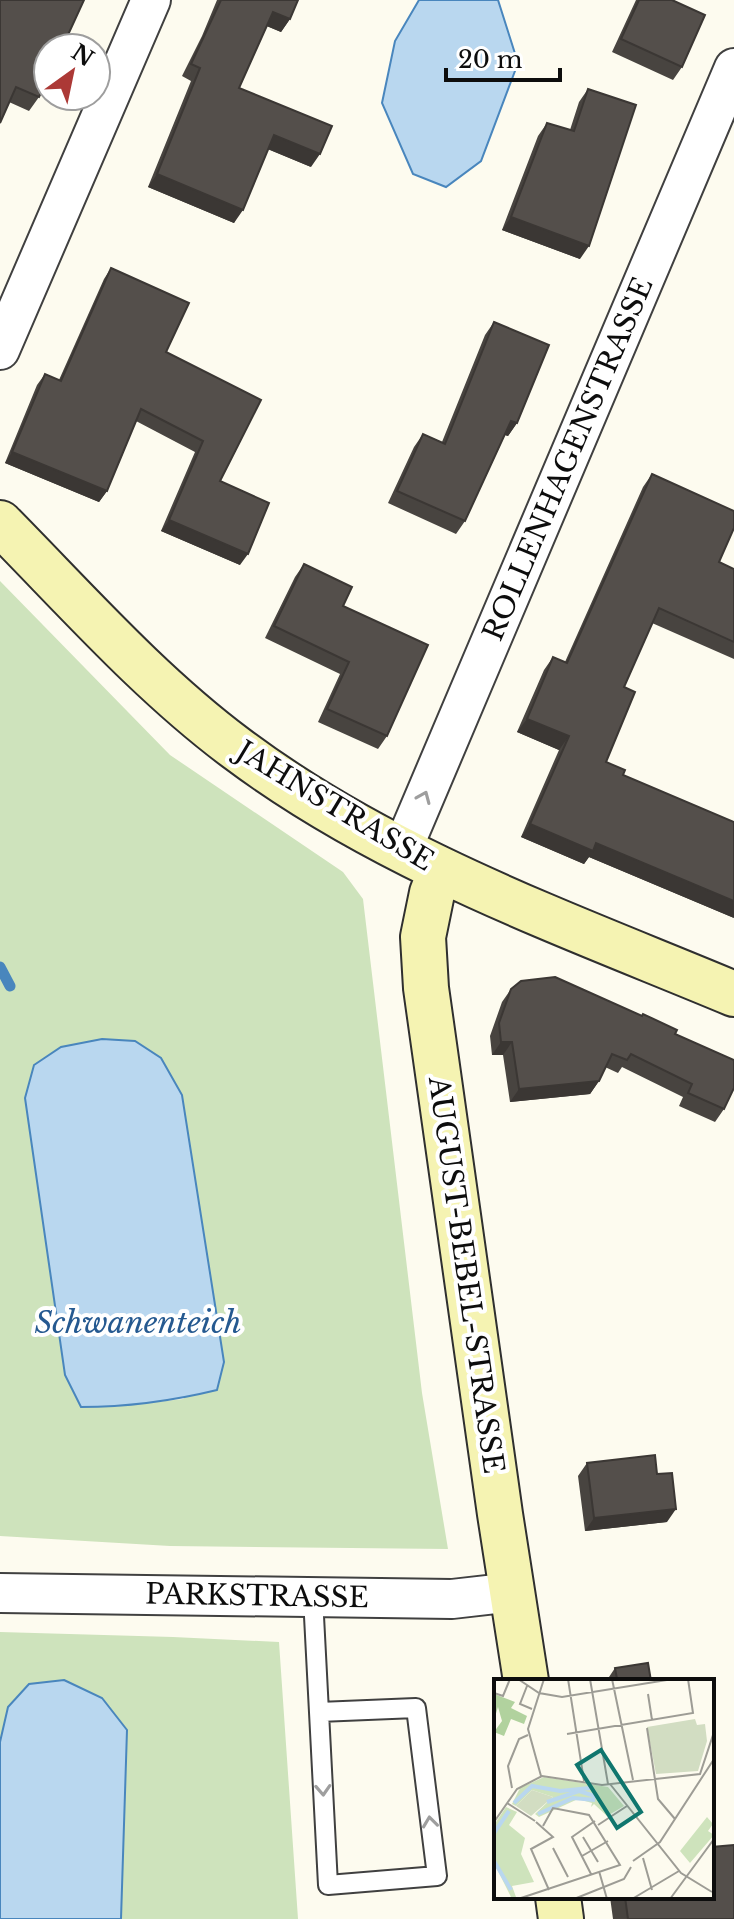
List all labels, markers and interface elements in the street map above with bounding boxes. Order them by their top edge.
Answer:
north arrow [32,32,112,112]
scale bar [446,32,560,82]
text: N [67,39,99,73]
text: 20 m [458,45,523,74]
street label: ROLLENHAGENSTRASSE [475,272,661,646]
street label: JAHNSTRASSE [227,731,440,879]
one-way arrow [415,791,431,805]
street label: AUGUST-BEBEL-STRASSE [421,1073,511,1476]
water label: Schwanenteich [34,1304,242,1341]
street label: PARKSTRASSE [145,1577,369,1615]
inset map [494,1679,714,1899]
one-way arrow [314,1784,331,1797]
one-way arrow [422,1815,439,1828]

